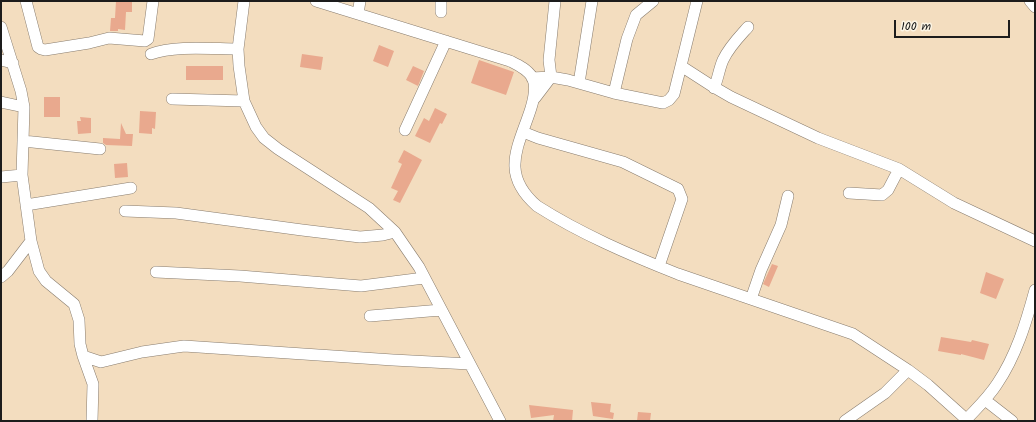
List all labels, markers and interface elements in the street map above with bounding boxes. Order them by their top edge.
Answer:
scale bar [896,12,1012,38]
text: 100 m [901,17,931,36]

